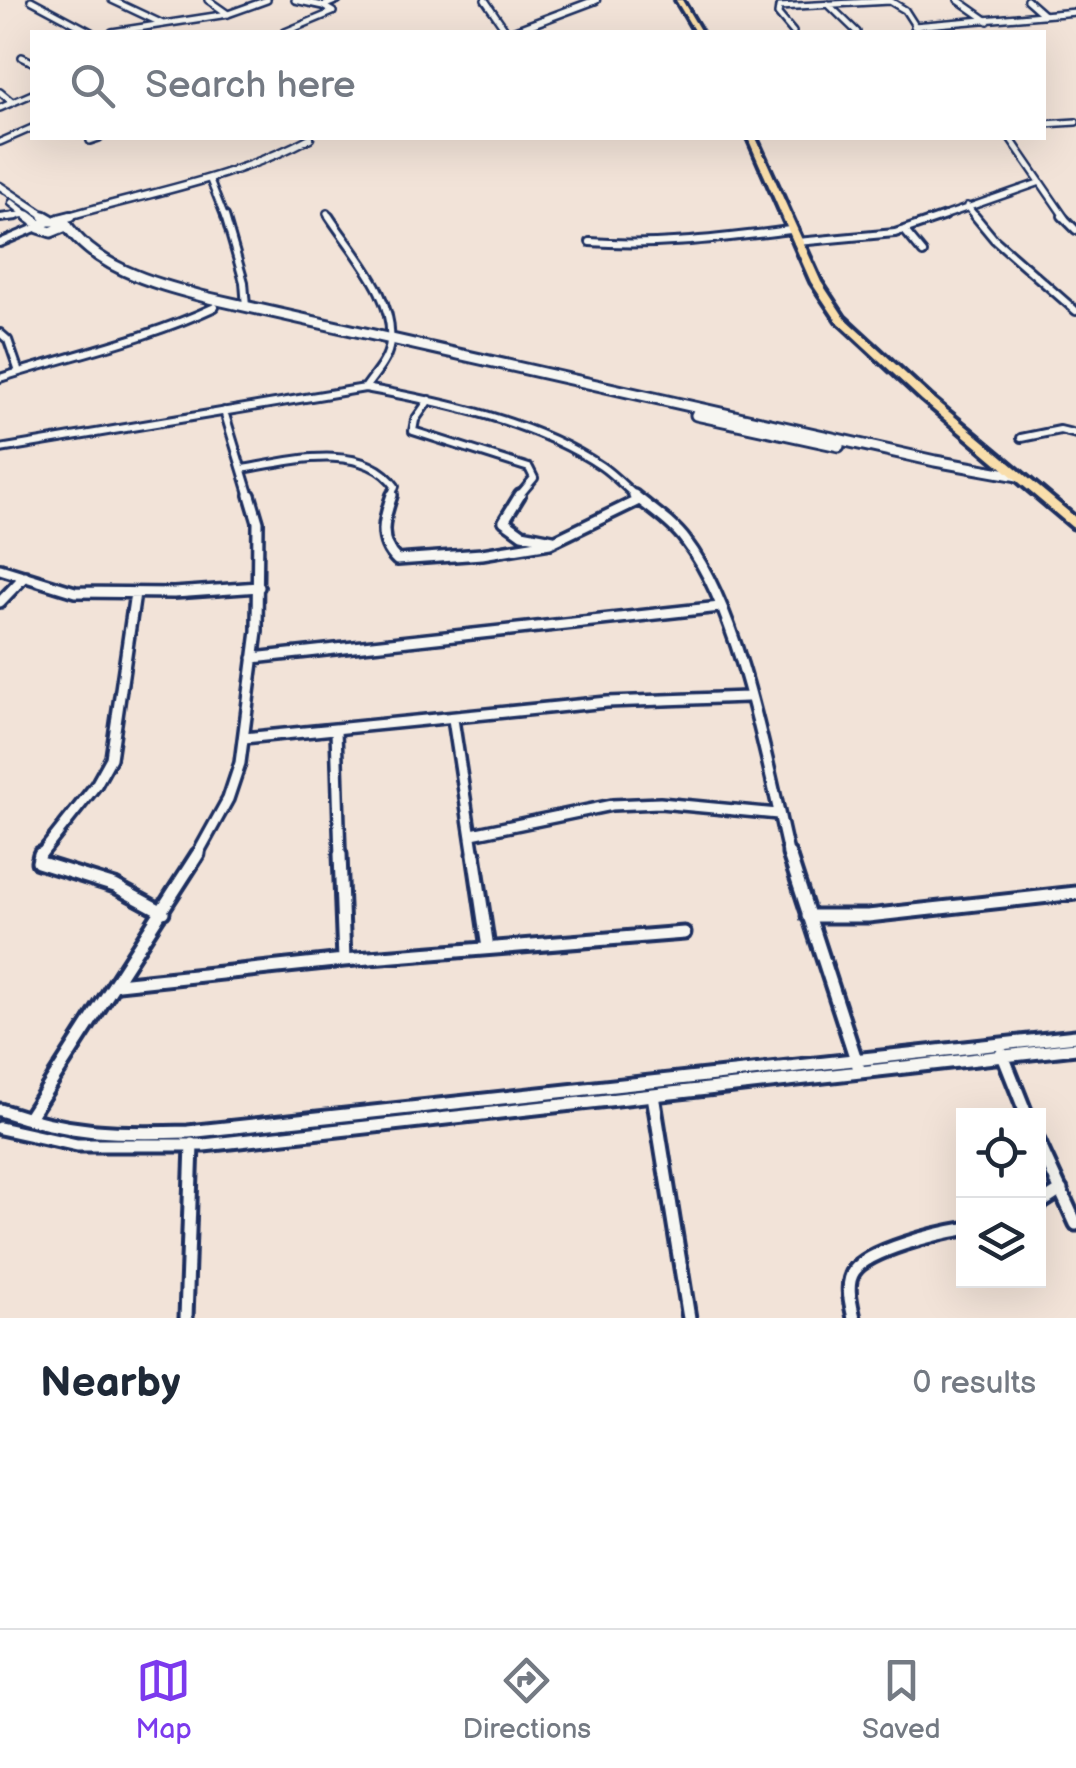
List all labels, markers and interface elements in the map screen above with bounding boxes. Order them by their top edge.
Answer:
search box [30,30,1046,140]
icon: search [65,58,120,113]
text: Search here [145,63,356,108]
map controls [956,1108,1046,1288]
button: locate [956,1108,1046,1198]
button: layers [956,1198,1046,1288]
text: Nearby [40,1358,180,1409]
text: 0 results [913,1364,1036,1403]
tab: Map [135,1653,192,1746]
tab: Directions [462,1653,591,1746]
tab: Saved [862,1653,941,1746]

